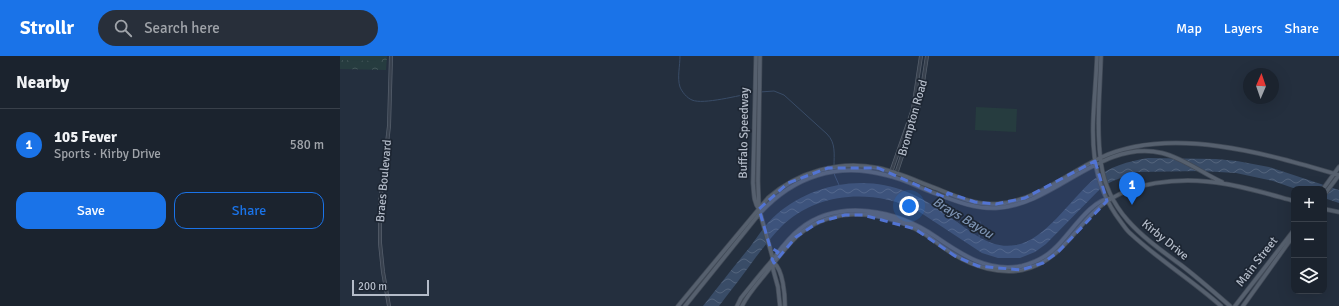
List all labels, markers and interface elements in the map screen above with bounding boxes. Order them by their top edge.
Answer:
search box [98,10,378,46]
text: Strollr [20,16,74,40]
icon: search [112,17,134,39]
text: Search here [144,19,220,37]
text: Map [1176,20,1202,37]
text: Layers [1224,20,1263,37]
text: Share [1285,20,1319,37]
north arrow [1243,68,1279,104]
text: Nearby [16,72,69,93]
street label: Brompton Road [895,78,931,158]
street label: Buffalo Speedway [736,87,752,179]
text: 105 Fever [54,128,117,146]
text: 1 [25,137,33,153]
text: 580 m [290,137,324,153]
street label: Braes Boulevard [373,139,395,223]
text: Sports · Kirby Drive [54,146,161,162]
pin: 1 [1119,172,1145,205]
map controls [1291,186,1327,294]
button: + [1291,186,1327,222]
button: Save [16,192,166,229]
button: Share [174,192,324,229]
water label: Brays Bayou [930,194,997,243]
your location [899,196,919,216]
street label: Kirby Drive [1138,216,1192,264]
button: − [1291,222,1327,258]
street label: Main Street [1233,234,1281,290]
button: layers [1291,258,1327,294]
scale bar [352,278,429,297]
text: 200 m [358,280,387,293]

